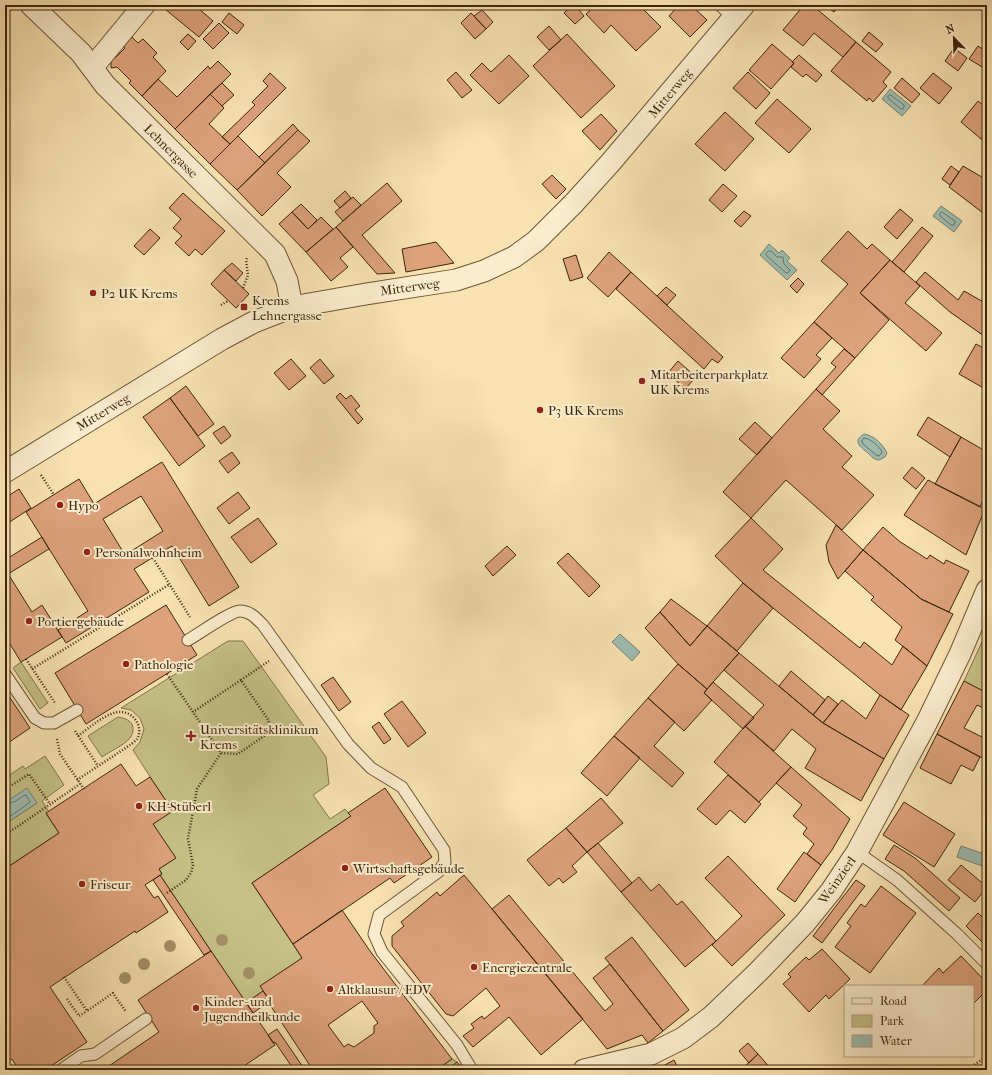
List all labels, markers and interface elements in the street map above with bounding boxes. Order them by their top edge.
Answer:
north arrow [934,18,974,58]
text: N [944,21,957,37]
street label: Mitterweg [645,64,696,121]
street label: Lehnergasse [141,121,201,181]
street label: Mitterweg [379,275,442,299]
place label: P2 UK Krems [101,286,178,301]
marker: P2 UK Krems [88,288,98,298]
place label: Krems Lehnergasse [252,293,323,323]
marker: Krems Lehnergasse [239,302,249,312]
place label: Mitarbeiterparkplatz UK Krems [650,367,768,397]
marker: Mitarbeiterparkplatz UK Krems [637,376,647,386]
street label: Mitterweg [74,390,133,434]
place label: P3 UK Krems [548,403,623,418]
marker: P3 UK Krems [535,405,545,415]
place label: Hypo [68,498,99,513]
marker: Hypo [55,500,65,510]
place label: Personalwohnheim [95,545,202,560]
marker: Personalwohnheim [82,547,92,557]
place label: Portiergebäude [37,614,124,629]
marker: Portiergebäude [24,616,34,626]
place label: Pathologie [134,657,194,672]
marker: Pathologie [121,659,131,669]
place label: Universitätsklinikum Krems [200,722,319,752]
marker: Universitätsklinikum Krems [185,730,197,742]
place label: KH-Stüberl [147,799,211,814]
marker: KH-Stüberl [134,801,144,811]
street label: Weinzierl [815,853,859,908]
place label: Wirtschaftsgebäude [352,861,465,876]
marker: Wirtschaftsgebäude [340,863,350,873]
place label: Friseur [90,877,131,892]
marker: Friseur [77,879,87,889]
place label: Energiezentrale [482,960,573,975]
marker: Energiezentrale [469,962,479,972]
place label: Altklausur / EDV [337,982,431,997]
marker: Altklausur / EDV [325,984,335,994]
legend [844,985,974,1057]
place label: Kinder- und Jugendheilkunde [203,994,301,1024]
text: Road [880,994,907,1008]
marker: Kinder- und Jugendheilkunde [191,1003,201,1013]
text: Park [880,1014,905,1028]
text: Water [879,1034,913,1048]

